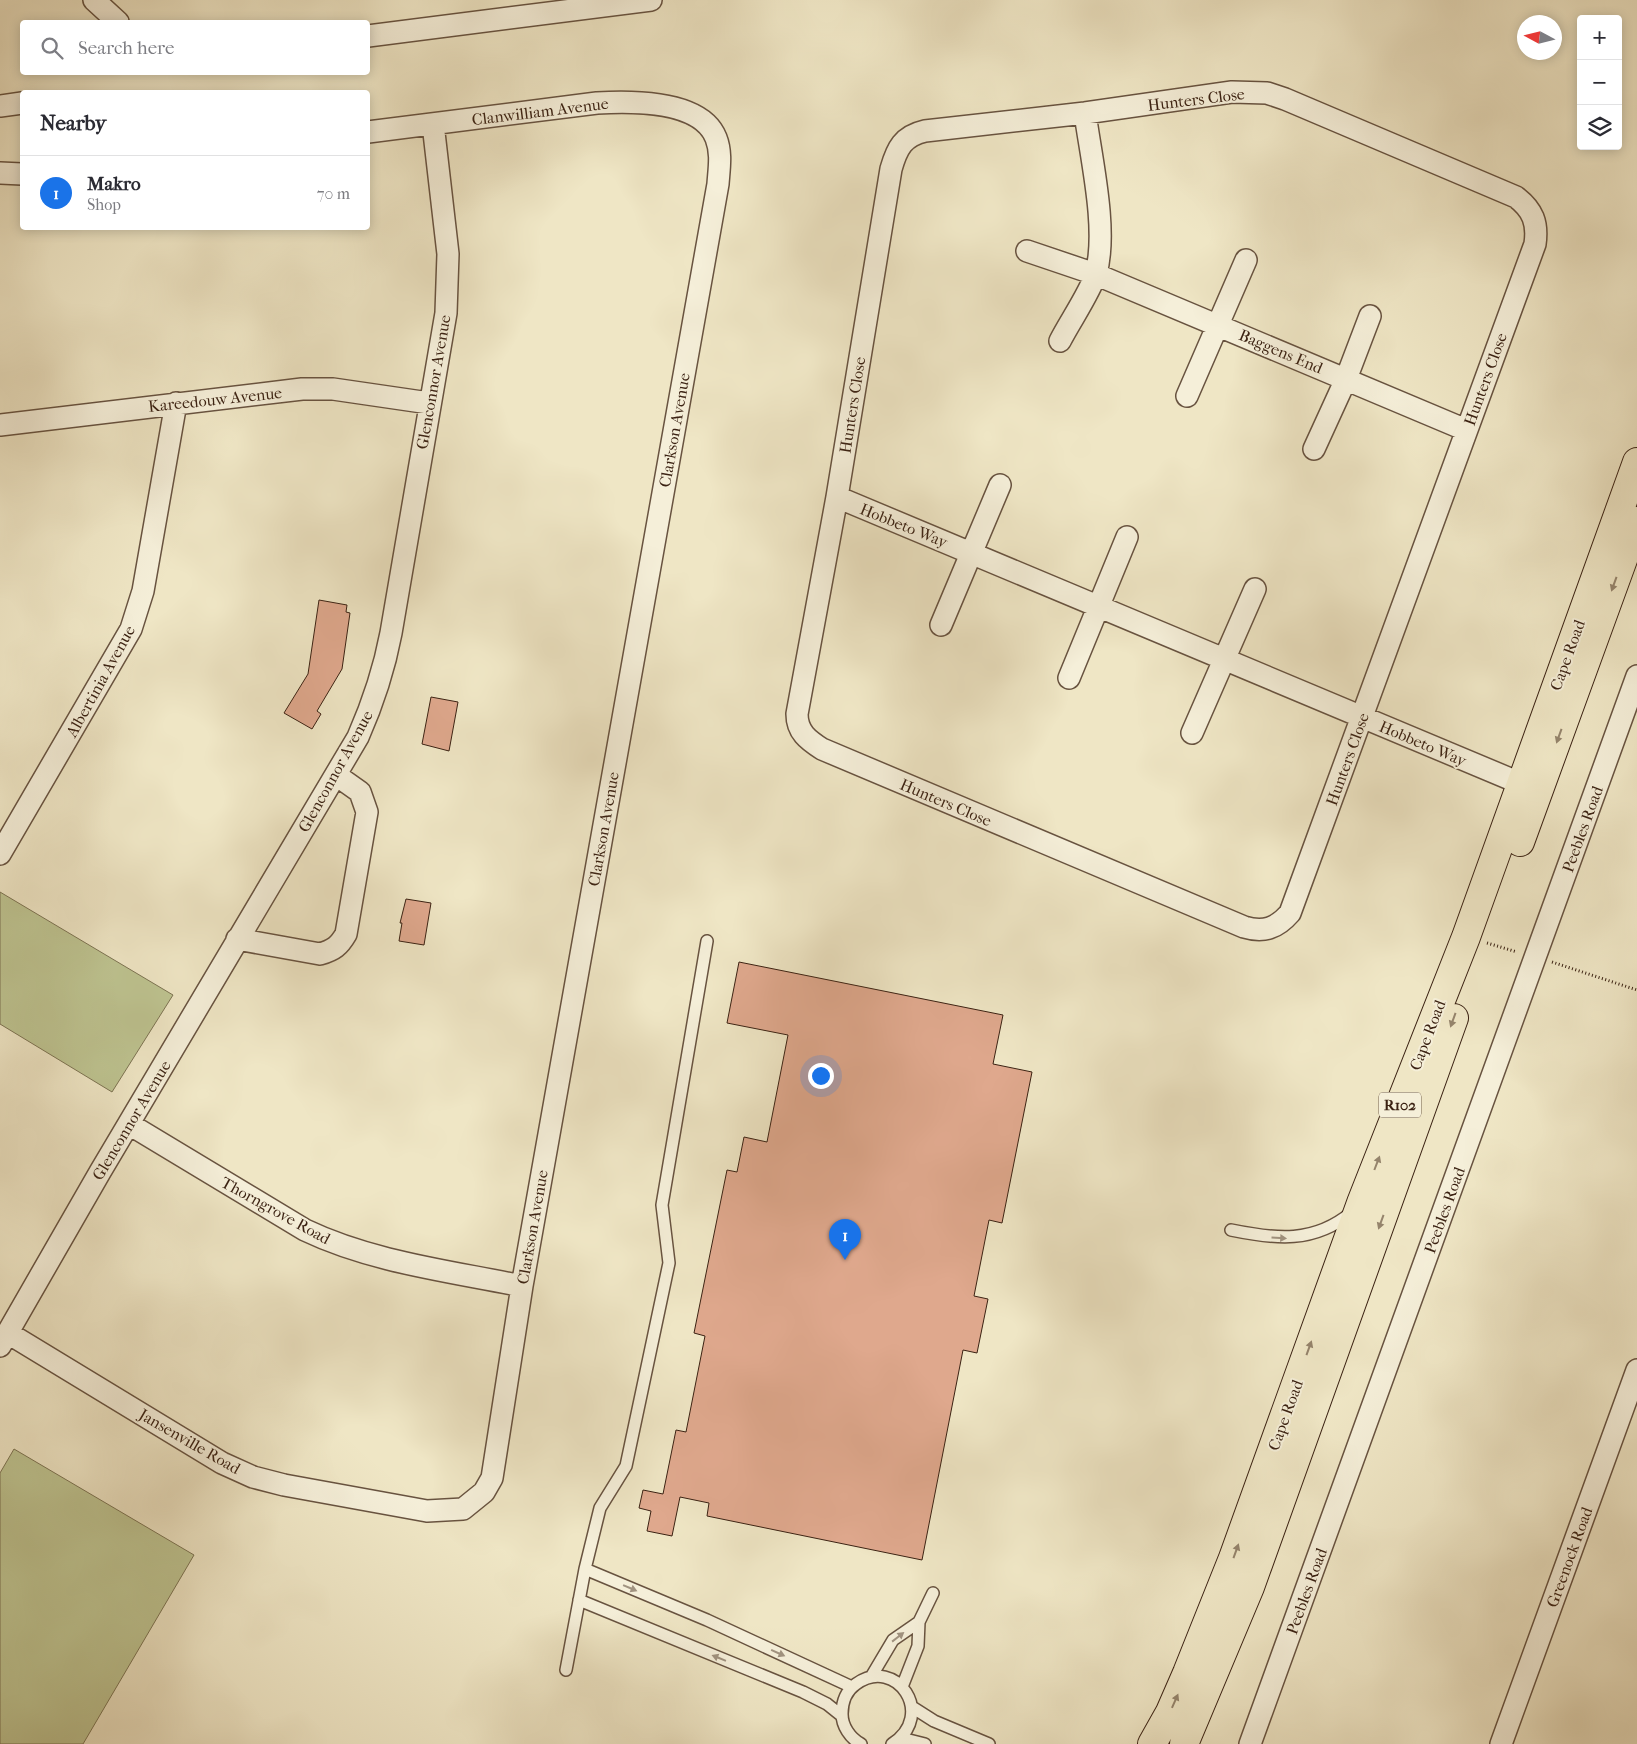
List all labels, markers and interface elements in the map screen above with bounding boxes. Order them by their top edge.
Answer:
north arrow [1517,15,1562,60]
map controls [1577,15,1622,150]
button: + [1577,15,1622,60]
search box [20,20,370,75]
icon: search [38,34,66,62]
text: Search here [78,37,174,59]
button: − [1577,60,1622,105]
street label: Hunters Close [1147,84,1246,115]
street label: Clanwilliam Avenue [471,94,610,129]
button: layers [1577,105,1622,150]
text: Nearby [40,111,106,135]
text: Makro [87,173,141,195]
text: 1 [53,184,59,203]
text: 70 m [317,184,350,203]
text: Shop [87,195,121,214]
street label: Glenconnor Avenue [412,313,455,451]
street label: Baggens End [1236,325,1326,378]
street label: Hunters Close [1460,330,1511,428]
street label: Hunters Close [835,355,870,455]
street label: Clarkson Avenue [655,371,694,489]
street label: Kareedouw Avenue [147,383,283,416]
street label: Hobbeto Way [857,499,951,552]
one-way arrow [1610,576,1617,591]
street label: Cape Road [1546,617,1589,693]
street label: Albertinia Avenue [61,622,139,741]
street label: Glenconnor Avenue [294,707,377,835]
street label: Hunters Close [1322,710,1373,808]
street label: Hobbeto Way [1376,717,1470,770]
one-way arrow [1555,729,1563,744]
street label: Clarkson Avenue [584,770,623,888]
street label: Hunters Close [897,775,994,830]
street label: Peebles Road [1558,783,1607,875]
street label: Cape Road [1405,997,1450,1073]
one-way arrow [1449,1012,1456,1027]
street label: Glenconnor Avenue [88,1057,175,1184]
your location [808,1063,834,1089]
road number: R102 [1379,1092,1421,1118]
one-way arrow [1373,1155,1381,1170]
street label: Peebles Road [1420,1164,1469,1256]
street label: Clarkson Avenue [513,1168,552,1286]
street label: Thorngrove Road [218,1173,334,1248]
one-way arrow [1377,1215,1385,1230]
pin: 1 [829,1219,861,1260]
one-way arrow [1271,1234,1287,1242]
one-way arrow [1306,1341,1313,1356]
street label: Cape Road [1264,1377,1307,1453]
street label: Jansenville Road [134,1404,244,1478]
street label: Greenock Road [1543,1504,1597,1610]
one-way arrow [1233,1543,1240,1558]
street label: Peebles Road [1282,1545,1331,1637]
one-way arrow [623,1584,637,1592]
one-way arrow [891,1631,904,1642]
one-way arrow [771,1649,785,1657]
one-way arrow [711,1654,726,1662]
one-way arrow [1171,1694,1179,1708]

